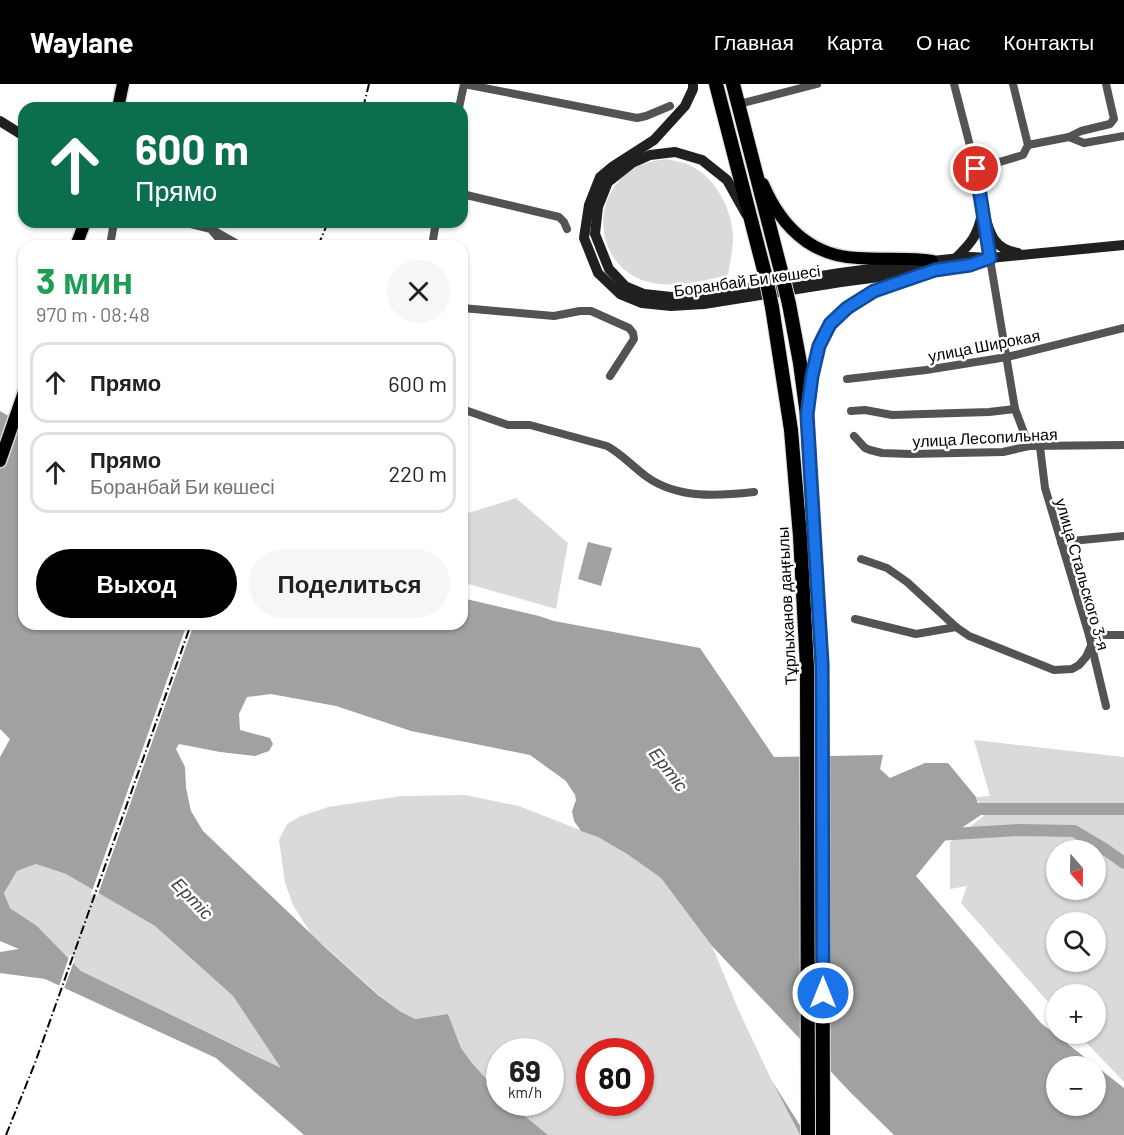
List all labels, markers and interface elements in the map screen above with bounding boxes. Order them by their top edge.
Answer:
text: Waylane [30,25,134,59]
text: Главная [714,29,794,54]
text: Карта [827,29,883,54]
text: О нас [916,29,970,54]
text: Контакты [1003,29,1094,54]
text: 600 m [135,123,249,173]
icon: ahead [36,126,114,204]
pin [950,143,1001,194]
icon: arrive [959,152,992,185]
text: Прямо [135,174,217,206]
text: 3 мин [36,258,133,301]
button: close [387,260,450,323]
street label: Боранбай Би көшесі [673,260,821,300]
text: 970 m · 08:48 [36,302,150,326]
street label: улица Широкая [926,325,1042,365]
icon: ahead [39,366,72,399]
text: Прямо [90,369,161,395]
text: 600 m [388,370,447,396]
street label: улица Лесопильная [912,424,1058,450]
text: Прямо [90,446,161,472]
icon: ahead [39,456,72,489]
text: 220 m [388,460,447,486]
text: Боранбай Би көшесі [90,474,275,498]
street label: улица Стальского 3-я [1052,496,1114,652]
street label: Тұрлыханов даңғылы [772,526,800,686]
button: Выход [36,549,237,618]
button: Поделиться [249,549,450,618]
water label: Ертіс [645,743,693,795]
north arrow [1046,840,1106,900]
map controls [1046,840,1106,1116]
water label: Ертіс [168,872,218,924]
button: search [1046,912,1106,972]
position arrow [791,961,855,1025]
button: + [1046,984,1106,1044]
speed limit sign: 80 [576,1038,654,1116]
text: 69 [509,1052,541,1088]
button: − [1046,1056,1106,1116]
text: km/h [508,1083,542,1101]

